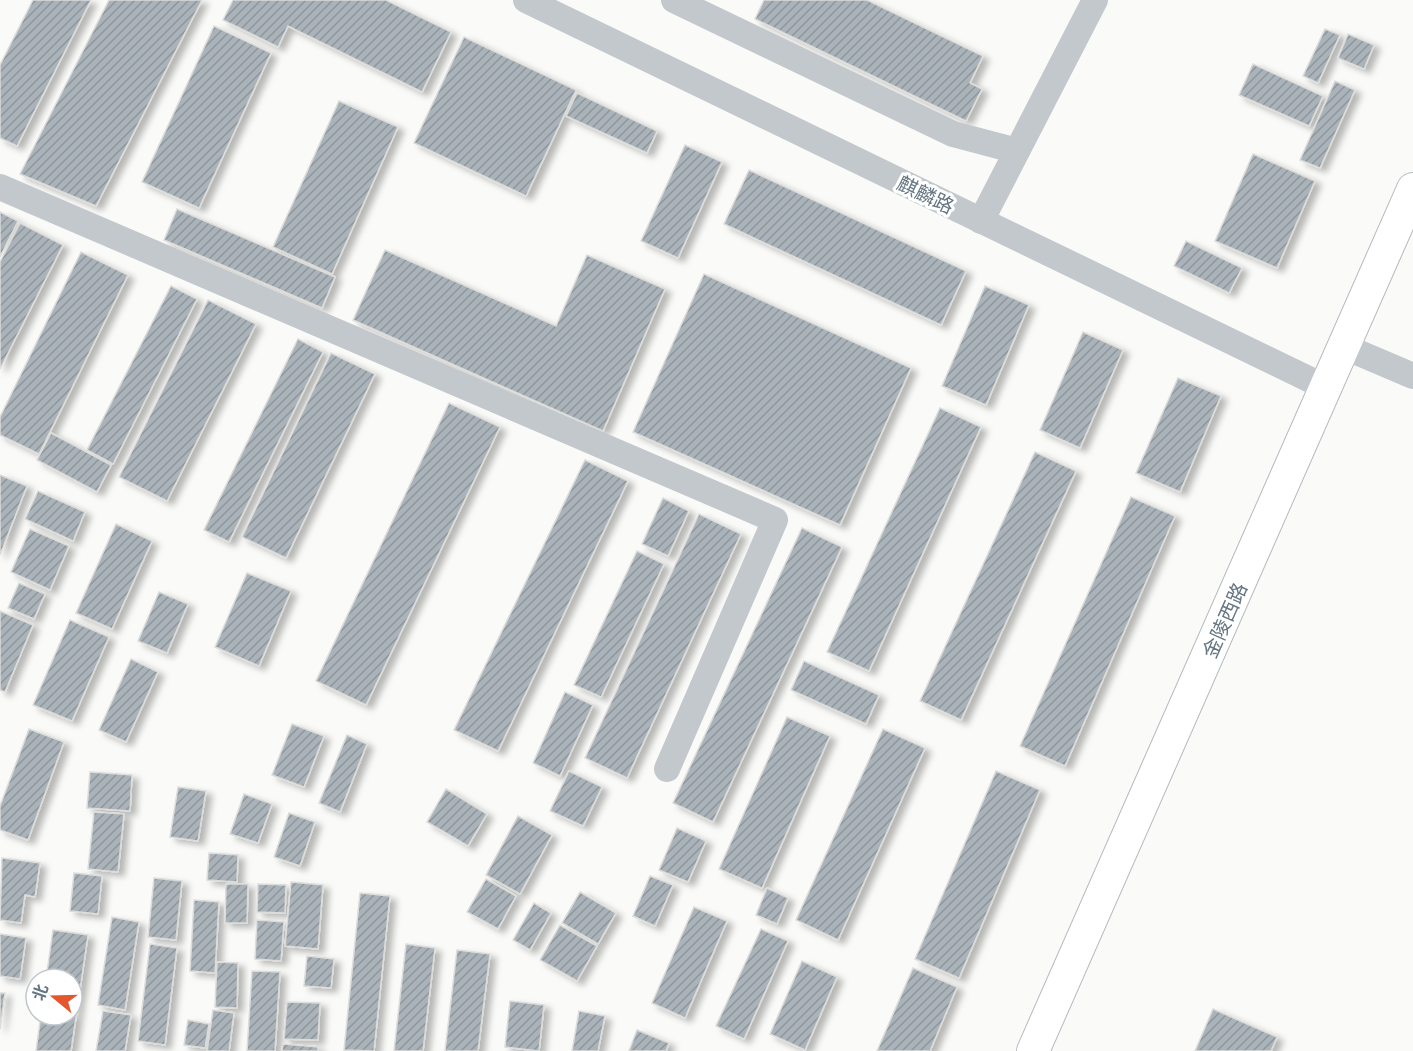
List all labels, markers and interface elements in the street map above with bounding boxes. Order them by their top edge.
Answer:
street label: 麒麟路 [894,170,958,218]
street label: 金陵西路 [1197,579,1251,661]
north arrow [24,967,84,1027]
text: 北 [28,981,51,1003]

